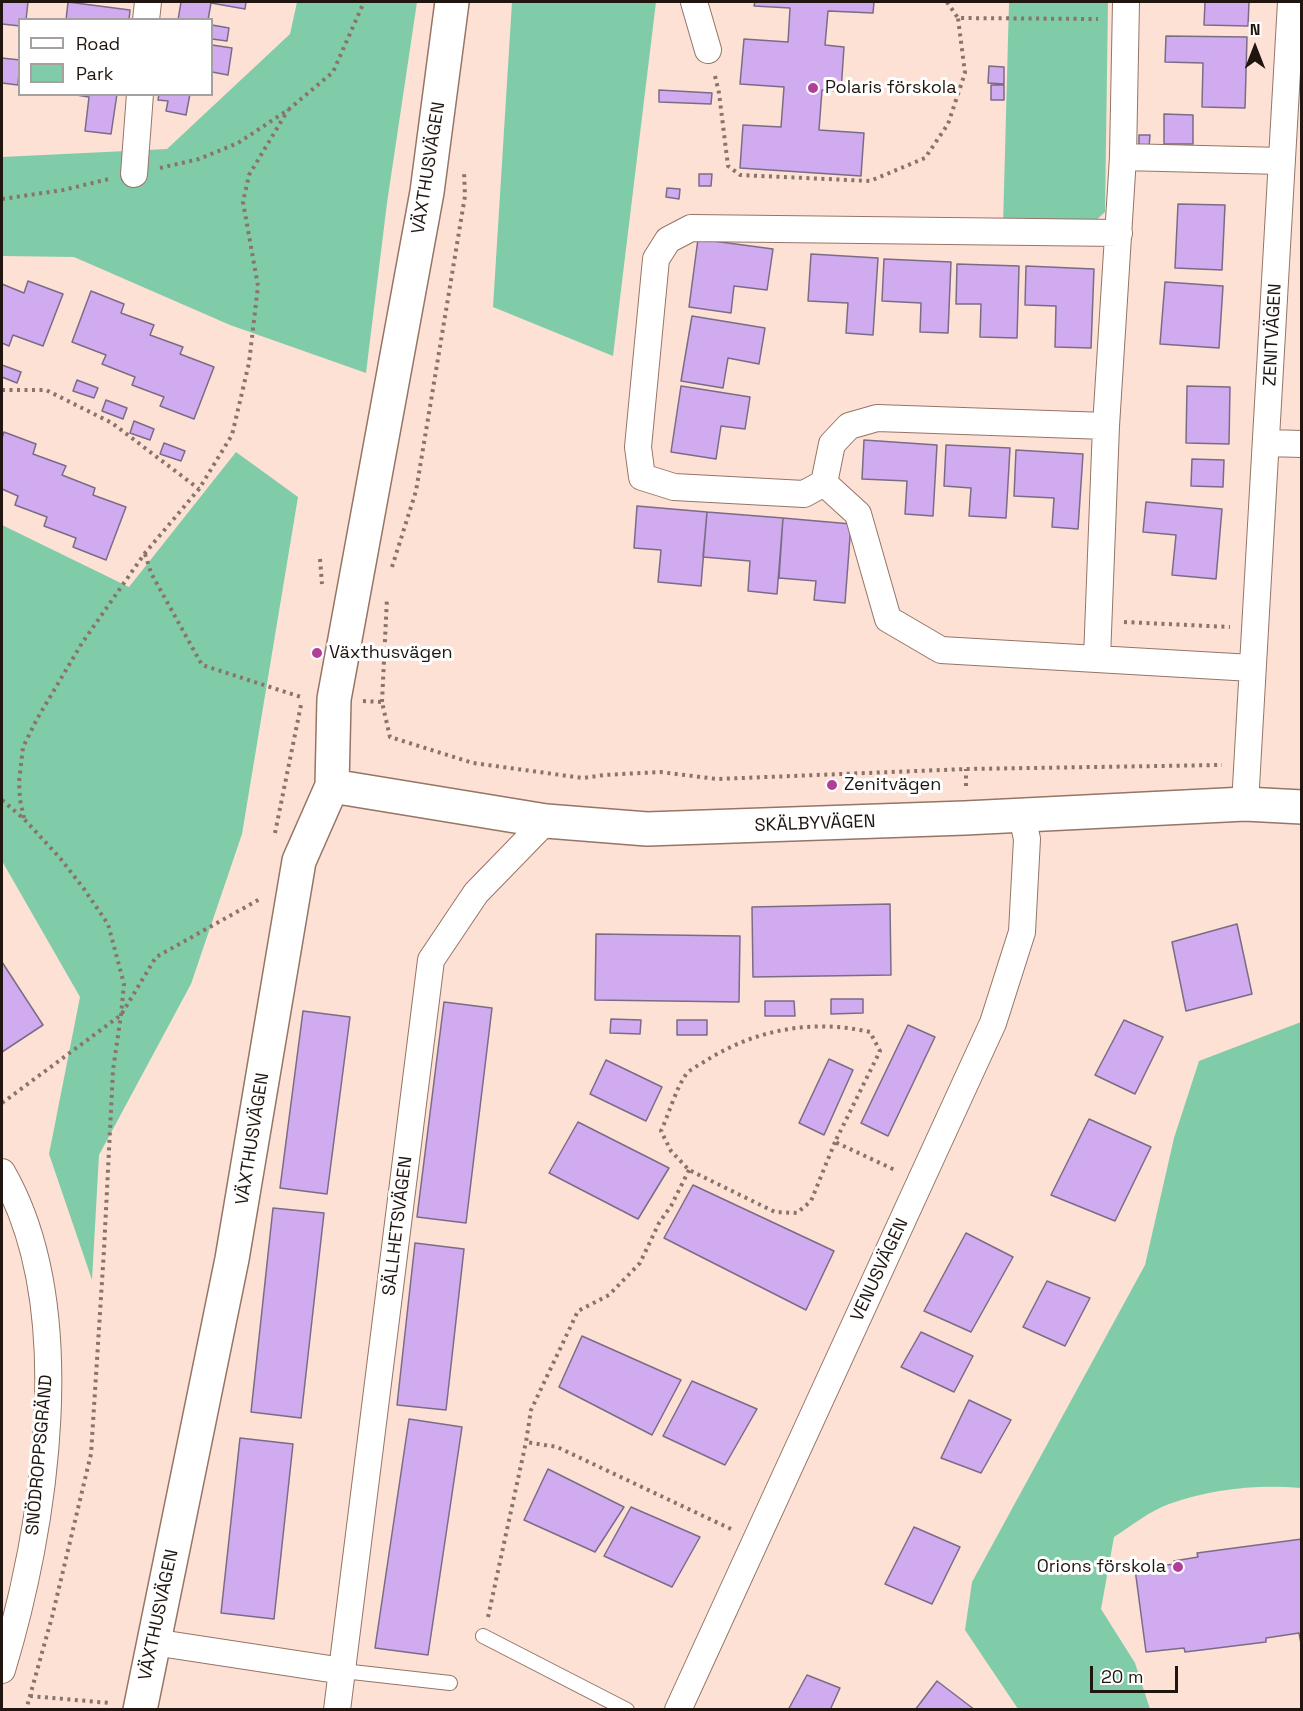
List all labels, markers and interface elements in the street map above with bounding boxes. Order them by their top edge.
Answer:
legend [18,18,213,96]
north arrow [1225,18,1285,78]
text: N [1250,19,1260,40]
text: Road [76,32,120,55]
text: Park [76,62,113,85]
place label: Polaris förskola [825,77,957,99]
marker: Polaris förskola [806,81,820,95]
street label: VÄXTHUSVÄGEN [408,100,450,236]
street label: ZENITVÄGEN [1260,283,1286,387]
place label: Växthusvägen [329,642,453,664]
marker: Växthusvägen [310,646,324,660]
place label: Zenitvägen [844,774,941,796]
marker: Zenitvägen [825,778,839,792]
street label: SKÄLBYVÄGEN [754,811,876,837]
street label: VÄXTHUSVÄGEN [232,1071,274,1207]
street label: SÄLLHETSVÄGEN [379,1155,417,1297]
street label: VENUSVÄGEN [847,1215,913,1325]
street label: SNÖDROPPSGRÄND [22,1374,58,1536]
street label: VÄXTHUSVÄGEN [135,1547,183,1683]
place label: Orions förskola [1037,1556,1166,1578]
marker: Orions förskola [1171,1560,1185,1574]
scale bar [1093,1654,1182,1692]
text: 20 m [1101,1665,1144,1688]

